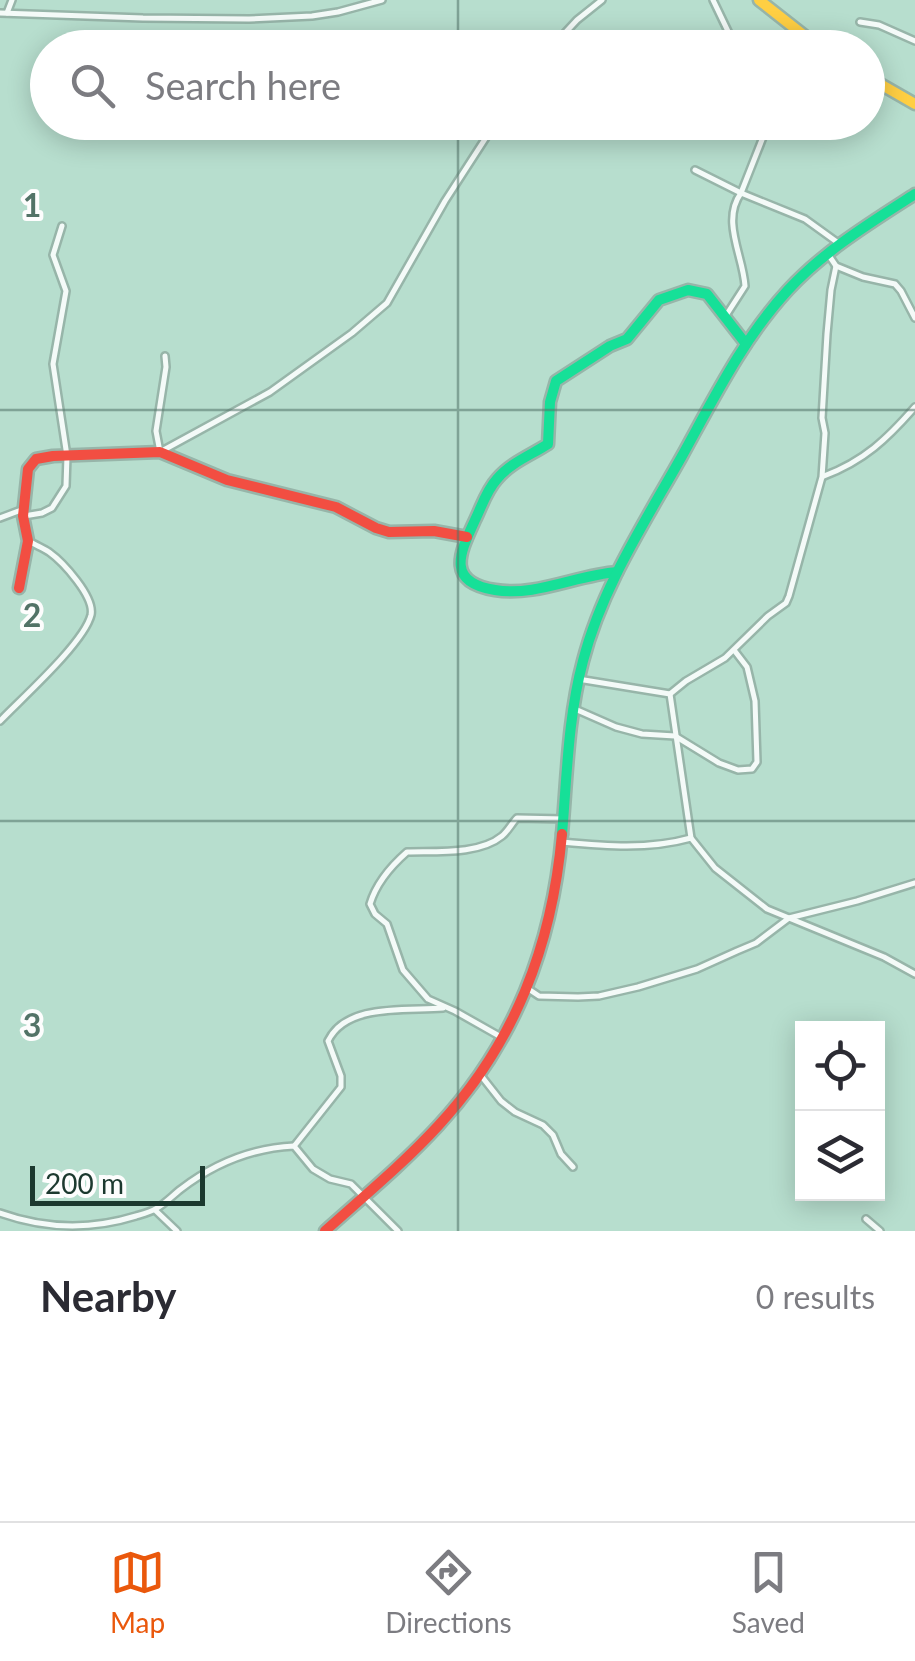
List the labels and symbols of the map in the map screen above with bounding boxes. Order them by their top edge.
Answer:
text: 1 [23,185,41,224]
text: 2 [23,595,41,634]
text: 3 [23,1005,41,1044]
scale bar [30,1161,205,1206]

